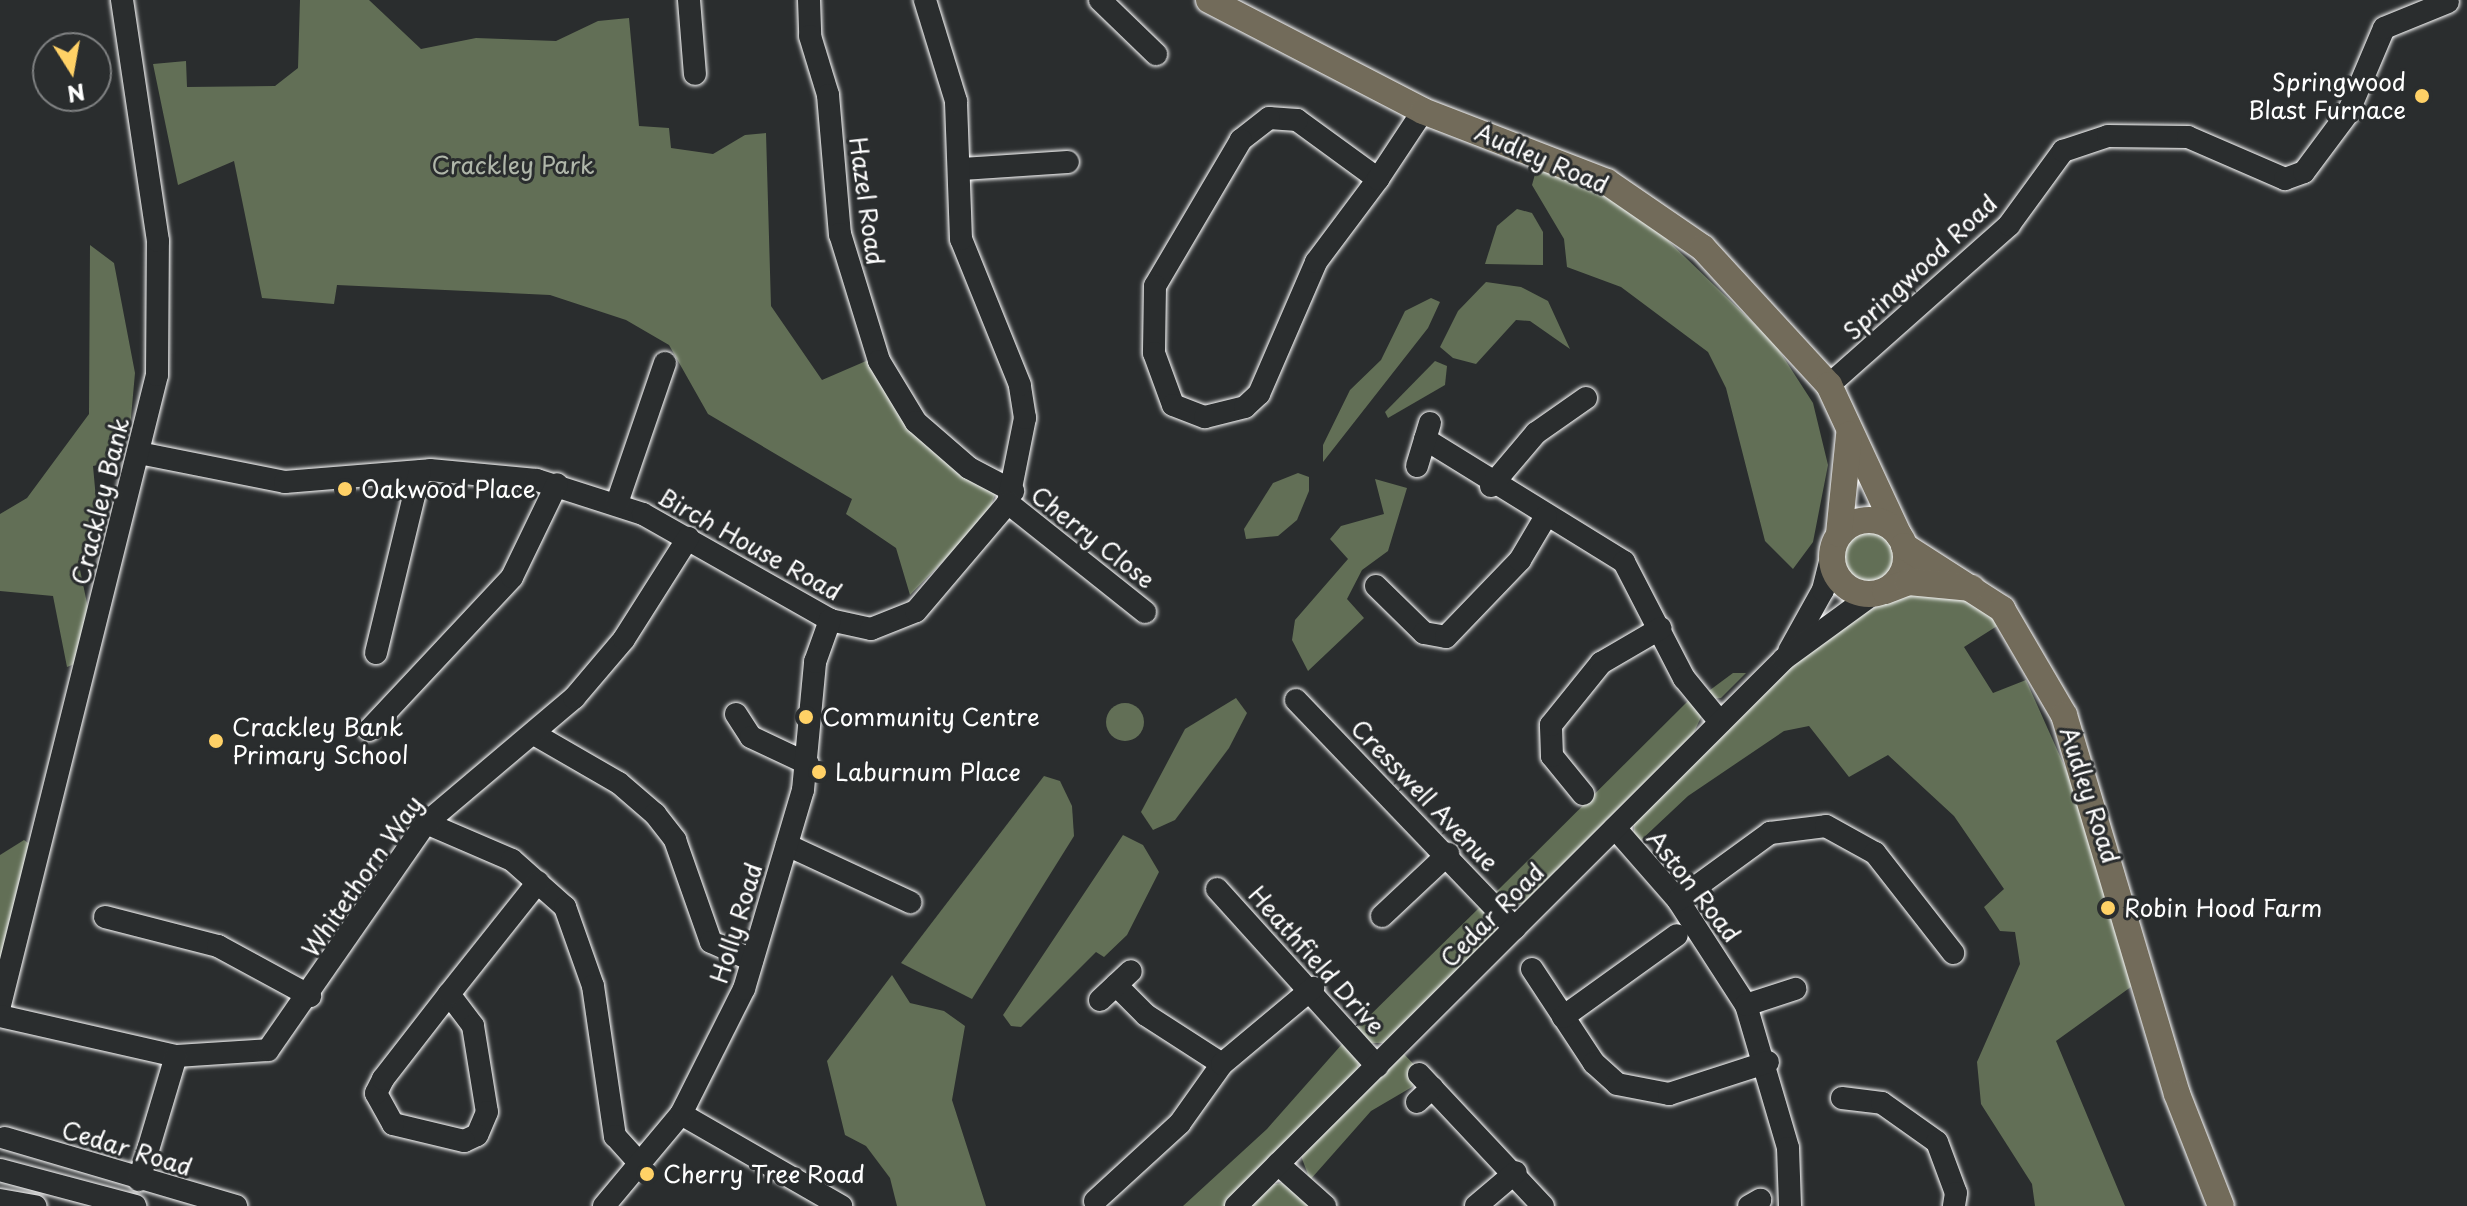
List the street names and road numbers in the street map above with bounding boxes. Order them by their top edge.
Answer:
street label: Audley Road [1470,117,1614,199]
street label: Hazel Road [844,135,890,267]
street label: Springwood Road [1837,188,2003,346]
street label: Crackley Bank [65,414,135,588]
street label: Cherry Close [1025,480,1161,594]
street label: Birch House Road [653,482,847,606]
street label: Cresswell Avenue [1345,713,1505,877]
street label: Audley Road [2054,722,2126,868]
street label: Whitethorn Way [296,790,428,962]
street label: Aston Road [1641,824,1747,948]
street label: Cedar Road [1434,857,1550,973]
street label: Holly Road [704,859,768,987]
street label: Heathfield Drive [1243,880,1391,1040]
street label: Cedar Road [58,1114,196,1182]

